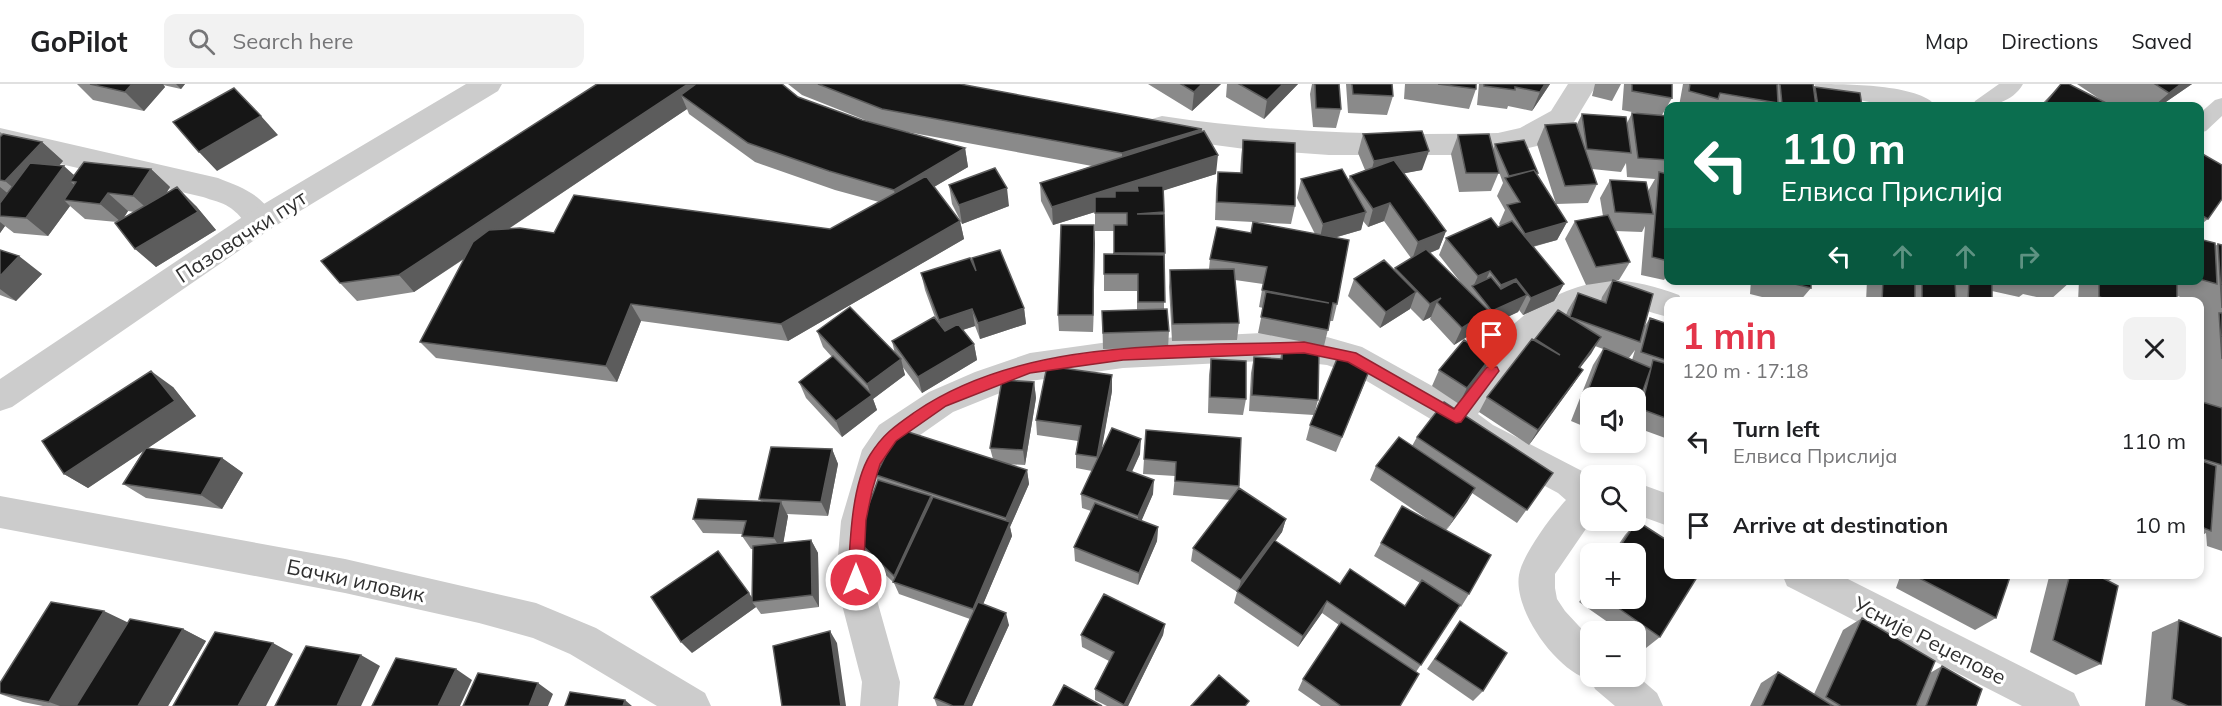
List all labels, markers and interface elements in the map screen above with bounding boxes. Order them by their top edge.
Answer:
search box [164,14,584,68]
text: GoPilot [30,24,128,59]
icon: search [185,25,218,58]
text: Search here [233,27,354,55]
text: Map [1925,28,1968,54]
text: Directions [2001,28,2098,54]
text: Saved [2131,28,2192,54]
text: 110 m [1781,122,1906,175]
icon: left [1682,126,1760,204]
text: Елвиса Прислија [1781,174,2003,208]
street label: Пазовачки пут [171,184,312,288]
icon: left [1823,240,1856,273]
icon: ahead [1886,240,1919,273]
icon: ahead [1949,240,1982,273]
icon: right [2012,240,2045,273]
pin [1466,309,1517,371]
text: 1 min [1682,313,1777,358]
button: close [2123,317,2186,380]
icon: arrive [1475,318,1508,351]
text: 120 m · 17:18 [1682,358,1808,383]
map controls [1580,387,1646,687]
button: sound [1580,387,1646,453]
text: Turn left [1733,415,1820,443]
icon: left [1682,425,1715,458]
text: 110 m [2121,427,2186,455]
text: Елвиса Прислија [1733,443,1897,468]
button: search [1580,465,1646,531]
icon: arrive [1682,509,1715,542]
text: Arrive at destination [1733,511,1948,539]
text: 10 m [2135,511,2186,539]
button: + [1580,543,1646,609]
position arrow [824,548,888,612]
street label: Бачки иловик [284,553,428,607]
street label: Усније Реџепове [1848,590,2011,690]
button: − [1580,621,1646,687]

